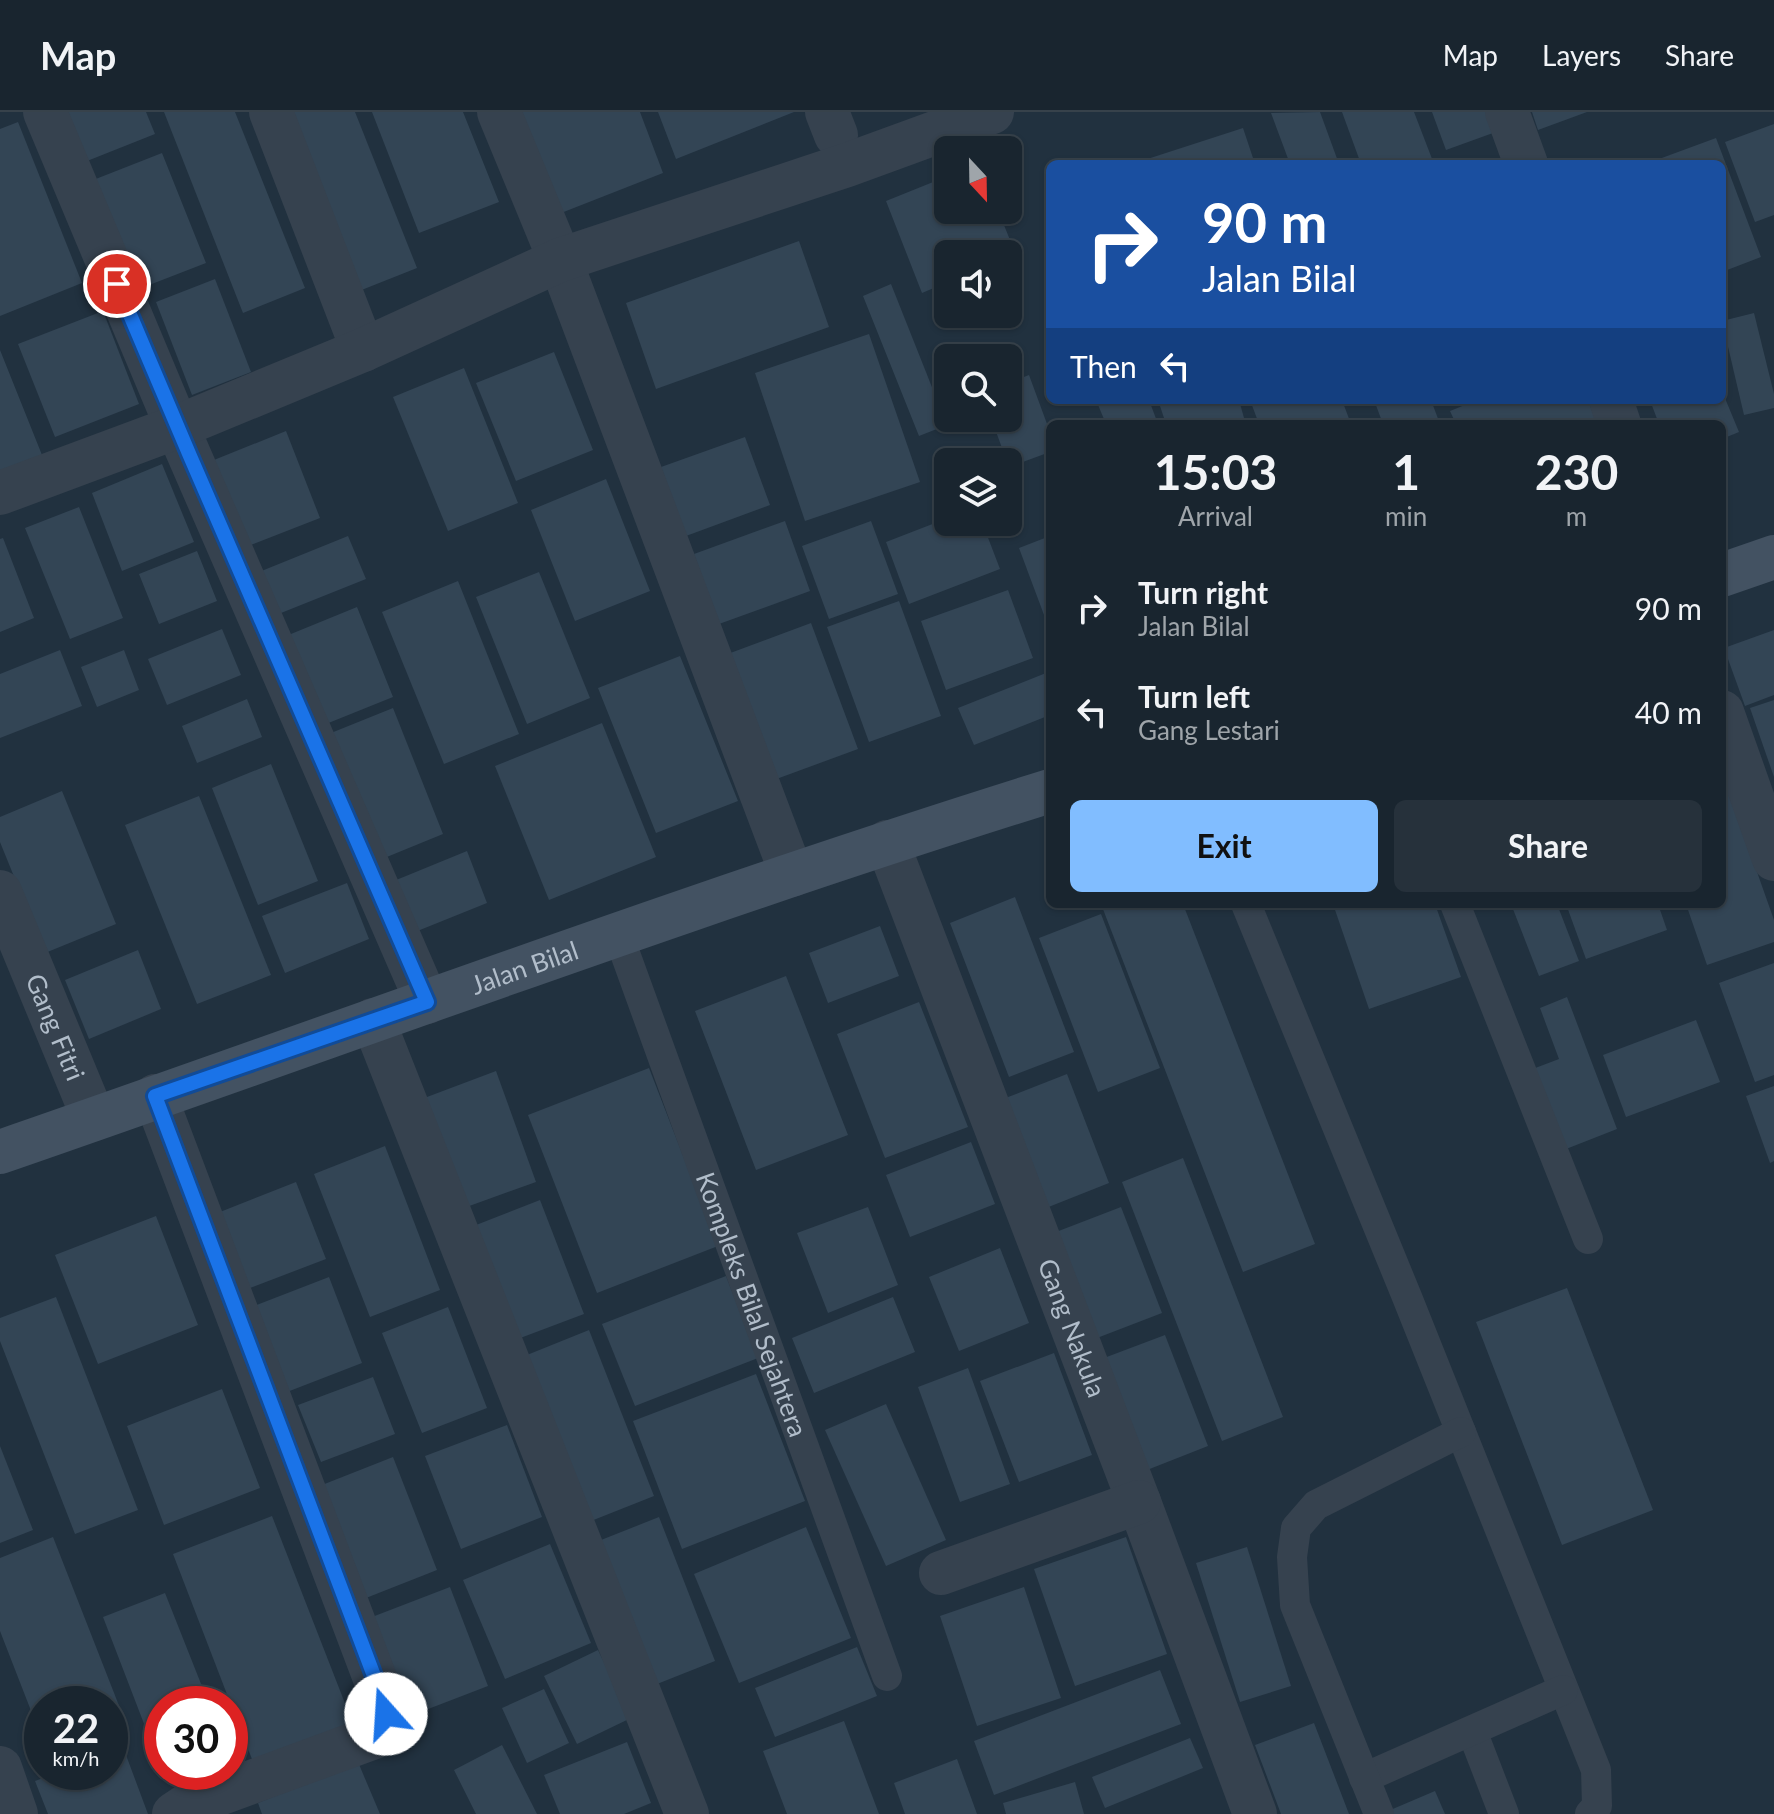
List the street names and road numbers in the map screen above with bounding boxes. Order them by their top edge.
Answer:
street label: Jalan Bilal [466,934,582,1001]
street label: Gang Fitri [20,969,92,1085]
street label: Kompleks Bilal Sejahtera [690,1168,815,1441]
street label: Gang Nakula [1032,1254,1113,1402]

